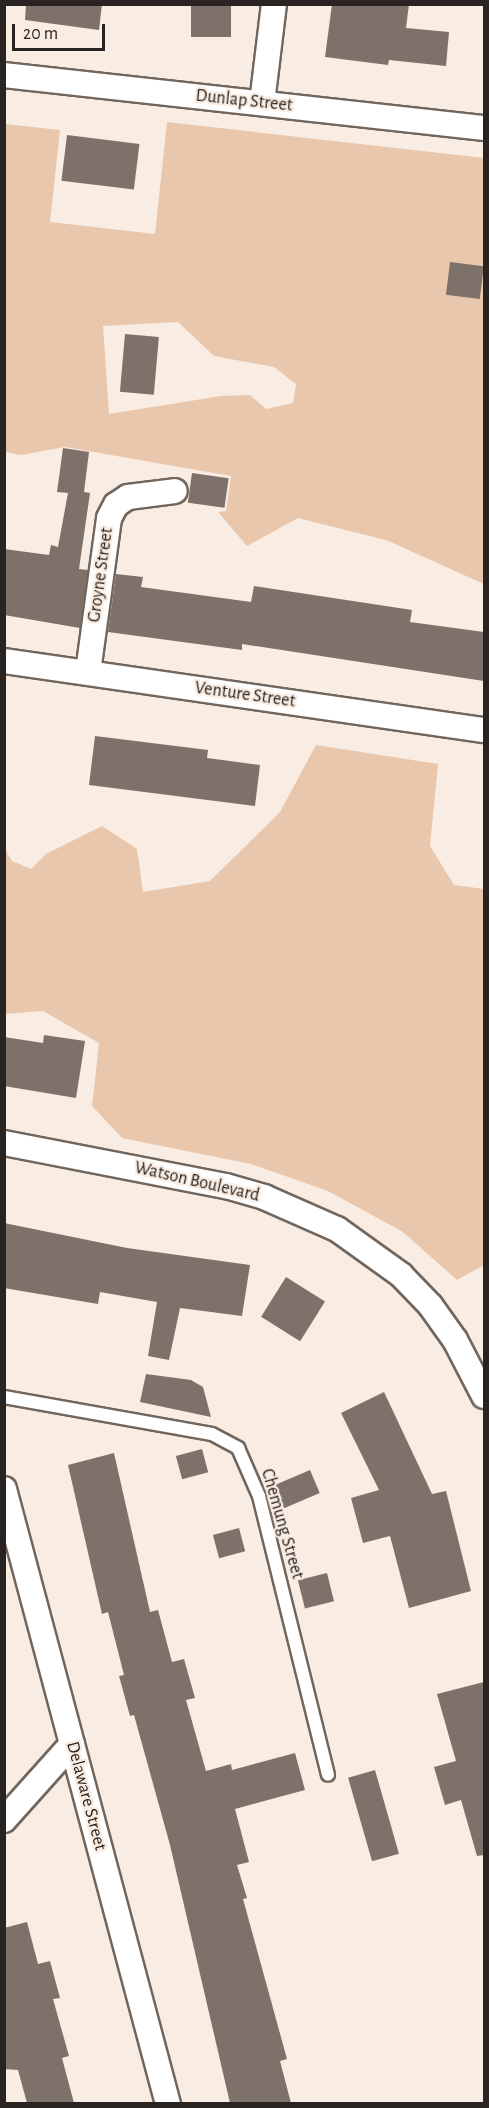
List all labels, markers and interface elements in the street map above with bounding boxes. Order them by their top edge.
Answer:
scale bar [15,12,108,50]
text: 20 m [23,25,58,43]
street label: Dunlap Street [195,85,293,117]
street label: Groyne Street [84,526,118,624]
street label: Venture Street [193,677,297,713]
street label: Watson Boulevard [132,1157,262,1207]
street label: Chemung Street [256,1466,308,1582]
street label: Delaware Street [61,1739,111,1853]

